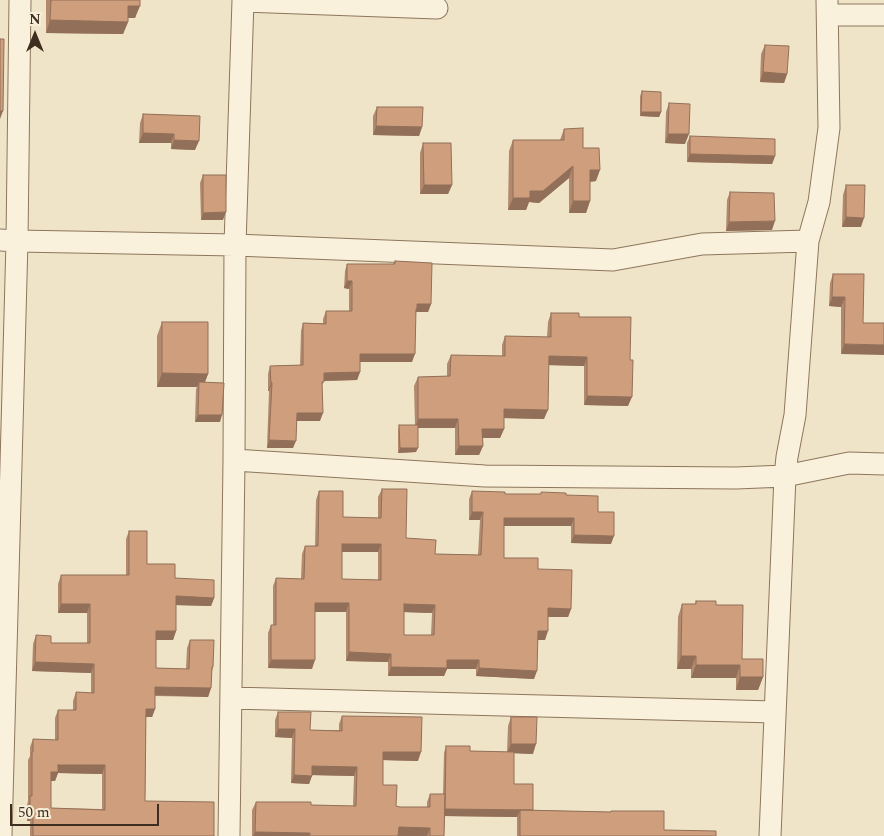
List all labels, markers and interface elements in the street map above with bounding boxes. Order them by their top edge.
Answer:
text: N [29,9,41,30]
north arrow [10,10,60,60]
scale bar [12,794,161,826]
text: 50 m [18,801,50,824]

